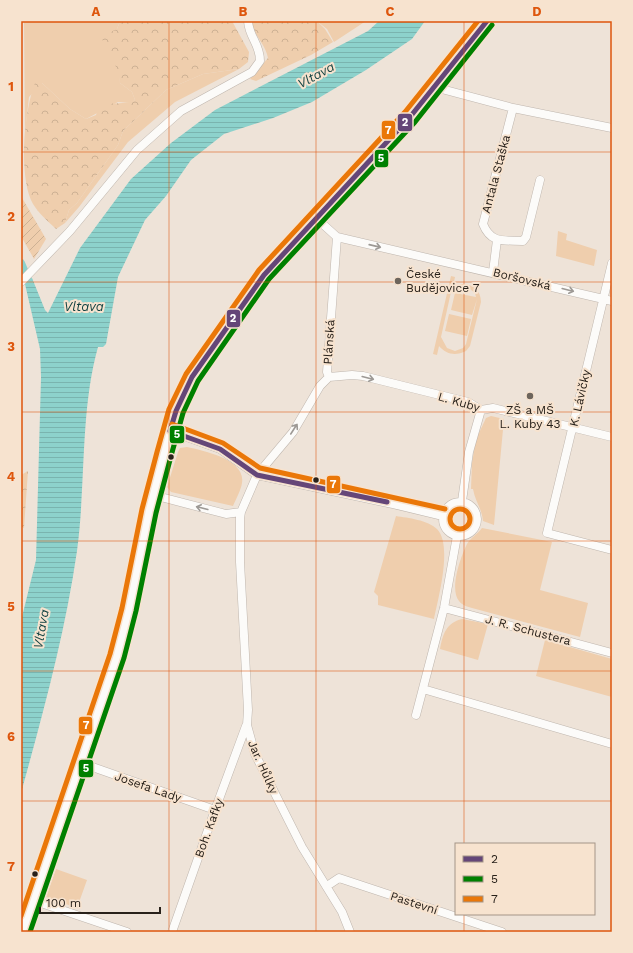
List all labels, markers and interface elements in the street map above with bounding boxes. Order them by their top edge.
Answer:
text: A [92,4,101,19]
text: B [239,4,248,19]
text: C [386,4,395,19]
text: D [532,4,542,19]
water label: Vltava [295,59,337,91]
text: 1 [8,79,14,94]
line badge: 2 [397,113,413,132]
text: 2 [402,116,409,129]
line badge: 7 [381,120,396,140]
text: 7 [385,124,392,137]
street label: Antala Staška [479,133,513,215]
line badge: 5 [374,149,389,168]
text: 5 [378,152,384,165]
text: 2 [7,209,15,224]
one-way arrow [368,242,381,250]
street label: Boršovská [492,265,553,293]
place label: České Budějovice 7 [406,267,480,295]
marker: České Budějovice 7 [393,276,403,286]
one-way arrow [561,287,574,295]
water label: Vltava [64,299,104,314]
line badge: 2 [226,309,241,328]
text: 2 [230,312,237,325]
street label: Plánská [320,319,338,365]
text: 3 [7,339,15,354]
street label: K. Lávičky [567,367,594,428]
one-way arrow [361,374,374,382]
street label: L. Kuby [436,389,482,415]
marker: ZŠ a MŠ L. Kuby 43 [525,391,535,401]
place label: ZŠ a MŠ L. Kuby 43 [499,403,561,431]
one-way arrow [290,424,298,435]
line badge: 5 [169,425,185,444]
text: 5 [174,428,180,441]
unlabelled marker [166,452,176,462]
text: 4 [7,469,16,484]
unlabelled marker [311,475,321,485]
line badge: 7 [326,475,341,494]
text: 7 [330,478,337,491]
one-way arrow [196,503,209,511]
text: 5 [7,599,15,614]
water label: Vltava [30,608,52,650]
street label: J. R. Schustera [484,612,573,648]
line badge: 7 [78,716,93,735]
text: 7 [83,719,90,732]
text: 6 [7,729,15,744]
street label: Jar. Hůlky [245,738,281,797]
line badge: 5 [78,759,94,778]
text: 5 [83,762,89,775]
street label: Josefa Lady [113,769,184,805]
street label: Boh. Kafky [192,796,226,859]
legend [455,843,595,915]
text: 2 [491,852,498,866]
text: 7 [7,859,15,874]
unlabelled marker [30,869,40,879]
text: 5 [491,872,498,886]
scale bar [40,889,160,915]
street label: Pastevní [388,889,440,917]
text: 7 [491,892,498,906]
text: 100 m [46,896,81,910]

